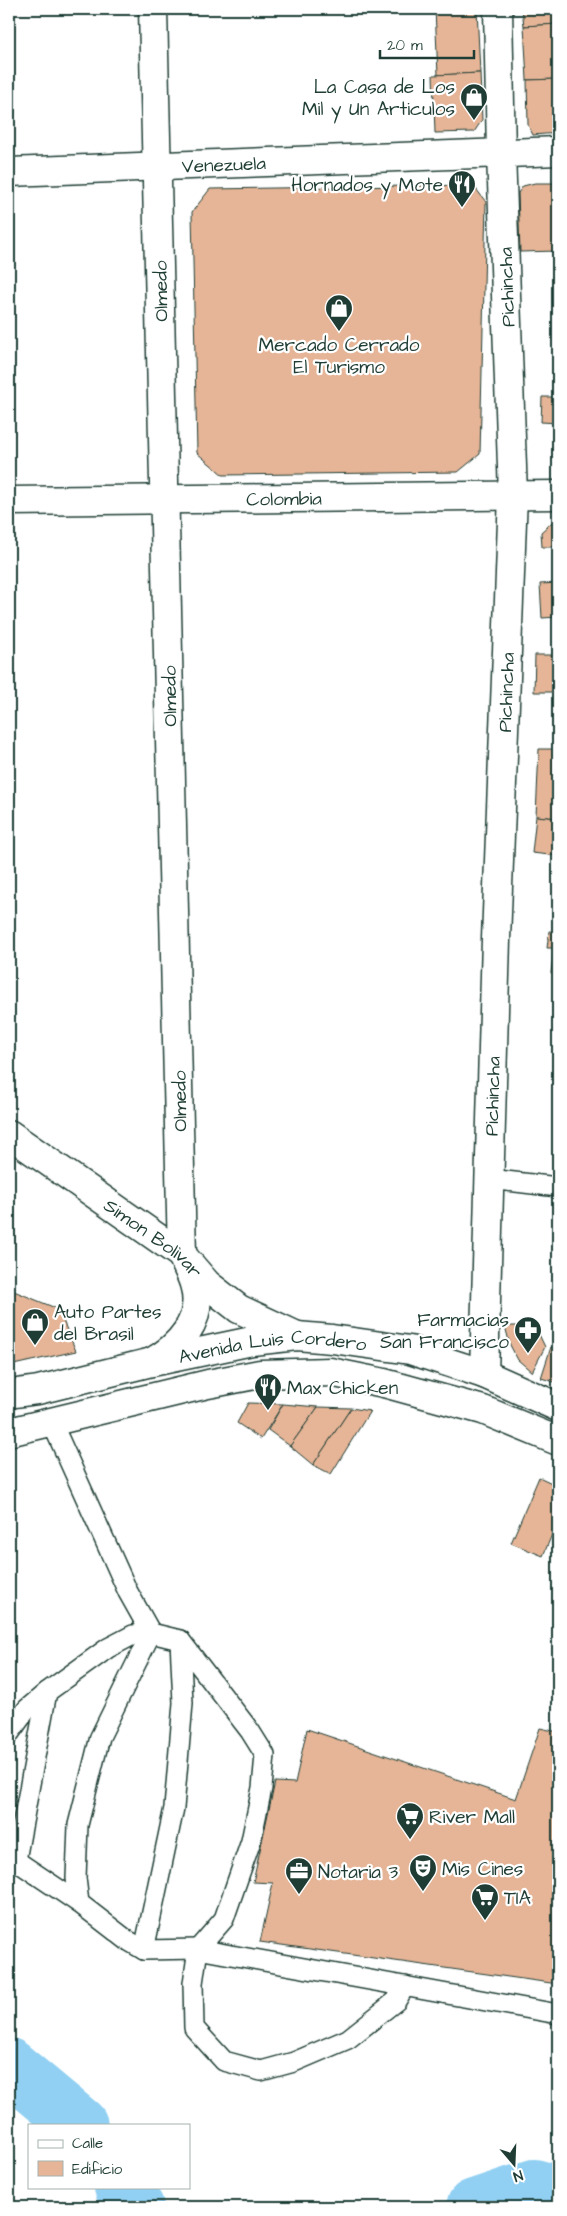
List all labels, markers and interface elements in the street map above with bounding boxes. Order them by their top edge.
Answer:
scale bar [380,28,473,60]
text: 20 m [387,35,423,56]
place label: La Casa de Los Mil y Un Articulos [302,74,455,124]
shop icon: La Casa de Los Mil y Un Articulos [459,82,489,121]
street label: Venezuela [181,150,267,180]
restaurant icon: Hornados y Mote [447,169,477,208]
place label: Hornados y Mote [291,172,443,200]
street label: Pichincha [493,246,522,327]
street label: Olmedo [147,260,176,322]
shop icon: Mercado Cerrado El Turismo [324,293,354,332]
place label: Mercado Cerrado El Turismo [259,332,420,381]
street label: Colombia [246,486,322,513]
street label: Pichincha [492,652,522,733]
street label: Olmedo [156,665,185,727]
street label: Pichincha [479,1055,508,1136]
street label: Olmedo [166,1070,195,1132]
street label: Simon Bolìvar [98,1192,208,1285]
place label: Auto Partes del Brasil [54,1299,162,1348]
shop icon: Auto Partes del Brasil [20,1307,50,1346]
place label: Farmacias San Francisco [380,1307,509,1356]
pharmacy icon: Farmacias San Francisco [513,1315,543,1354]
street label: Avenida Luis Cordero [176,1324,369,1371]
restaurant icon: Max Chicken [253,1372,283,1411]
place label: Max Chicken [287,1375,398,1402]
supermarket icon: River Mall [395,1801,425,1840]
place label: River Mall [429,1804,515,1831]
theatre icon: Mis Cines [408,1853,438,1892]
office icon: Notaria 3 [284,1856,314,1895]
place label: Mis Cines [442,1856,523,1883]
place label: Notaria 3 [318,1859,399,1886]
supermarket icon: TIA [470,1882,500,1921]
place label: TIA [504,1885,531,1912]
legend [28,2124,190,2188]
text: Calle [72,2133,103,2154]
north arrow [490,2138,540,2188]
text: Edificio [72,2159,123,2180]
text: N [510,2164,525,2186]

